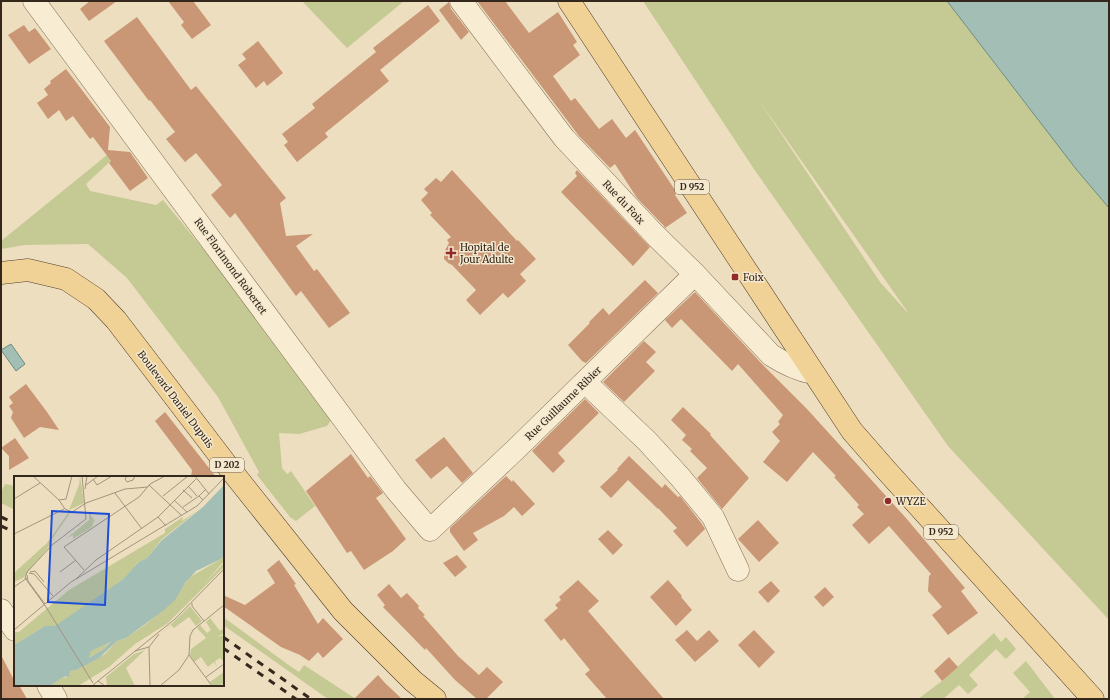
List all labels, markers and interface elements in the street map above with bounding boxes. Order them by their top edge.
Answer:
street label: Rue du Foix [600,177,648,227]
road number: D 952 [675,180,709,194]
street label: Rue Florimond Robertet [191,216,270,317]
place label: Hopital de Jour Adulte [459,241,513,266]
marker: Hopital de Jour Adulte [445,247,457,259]
place label: Foix [743,271,764,284]
marker: Foix [730,272,740,282]
street label: Boulevard Daniel Dupuis [135,348,217,451]
street label: Rue Guillaume Ribier [522,363,605,443]
road number: D 202 [210,458,244,472]
inset map [14,476,224,686]
place label: WYZE [895,495,926,508]
marker: WYZE [883,496,893,506]
road number: D 952 [924,525,958,539]

